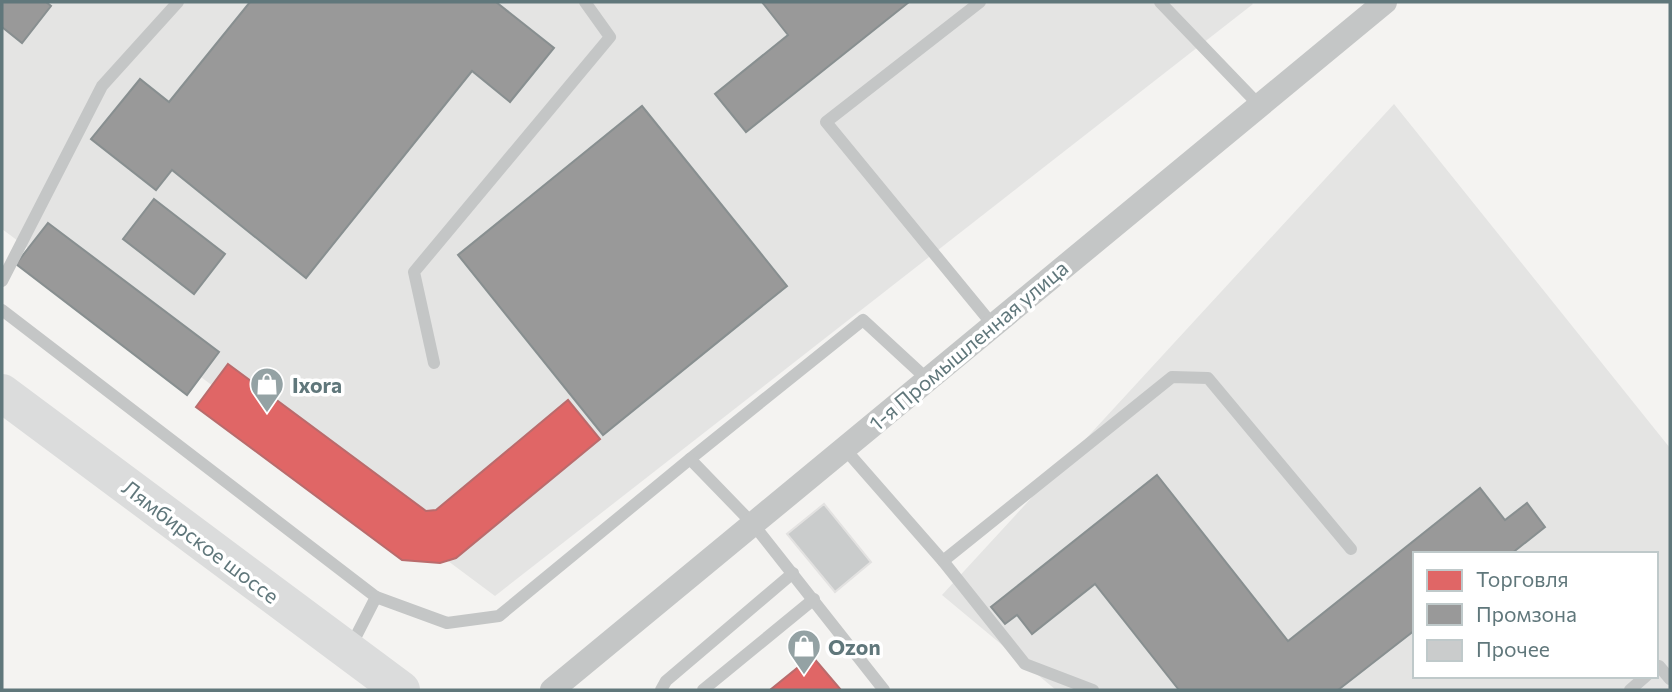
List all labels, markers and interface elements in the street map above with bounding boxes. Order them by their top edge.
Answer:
street label: 1-я Промышленная улица [864,255,1072,435]
shop icon: Ixora [248,365,286,414]
place label: Ixora [292,372,342,397]
street label: Лямбирское шоссе [118,474,284,608]
legend [1413,552,1658,678]
text: Торговля [1476,566,1569,591]
text: Промзона [1476,601,1577,626]
shop icon: Ozon [785,627,823,676]
place label: Ozon [828,634,881,659]
text: Прочее [1476,636,1550,661]

